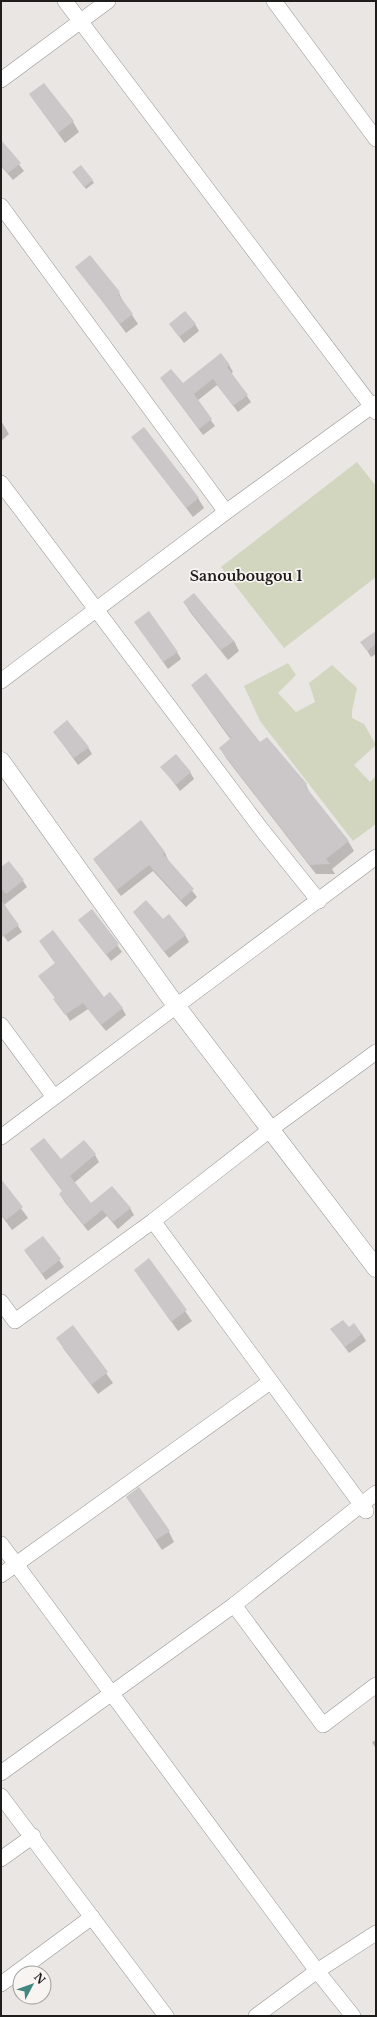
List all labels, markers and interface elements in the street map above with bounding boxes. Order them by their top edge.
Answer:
district label: Sanoubougou 1 [190,567,302,585]
north arrow [12,1965,52,2005]
text: N [31,1970,49,1987]

